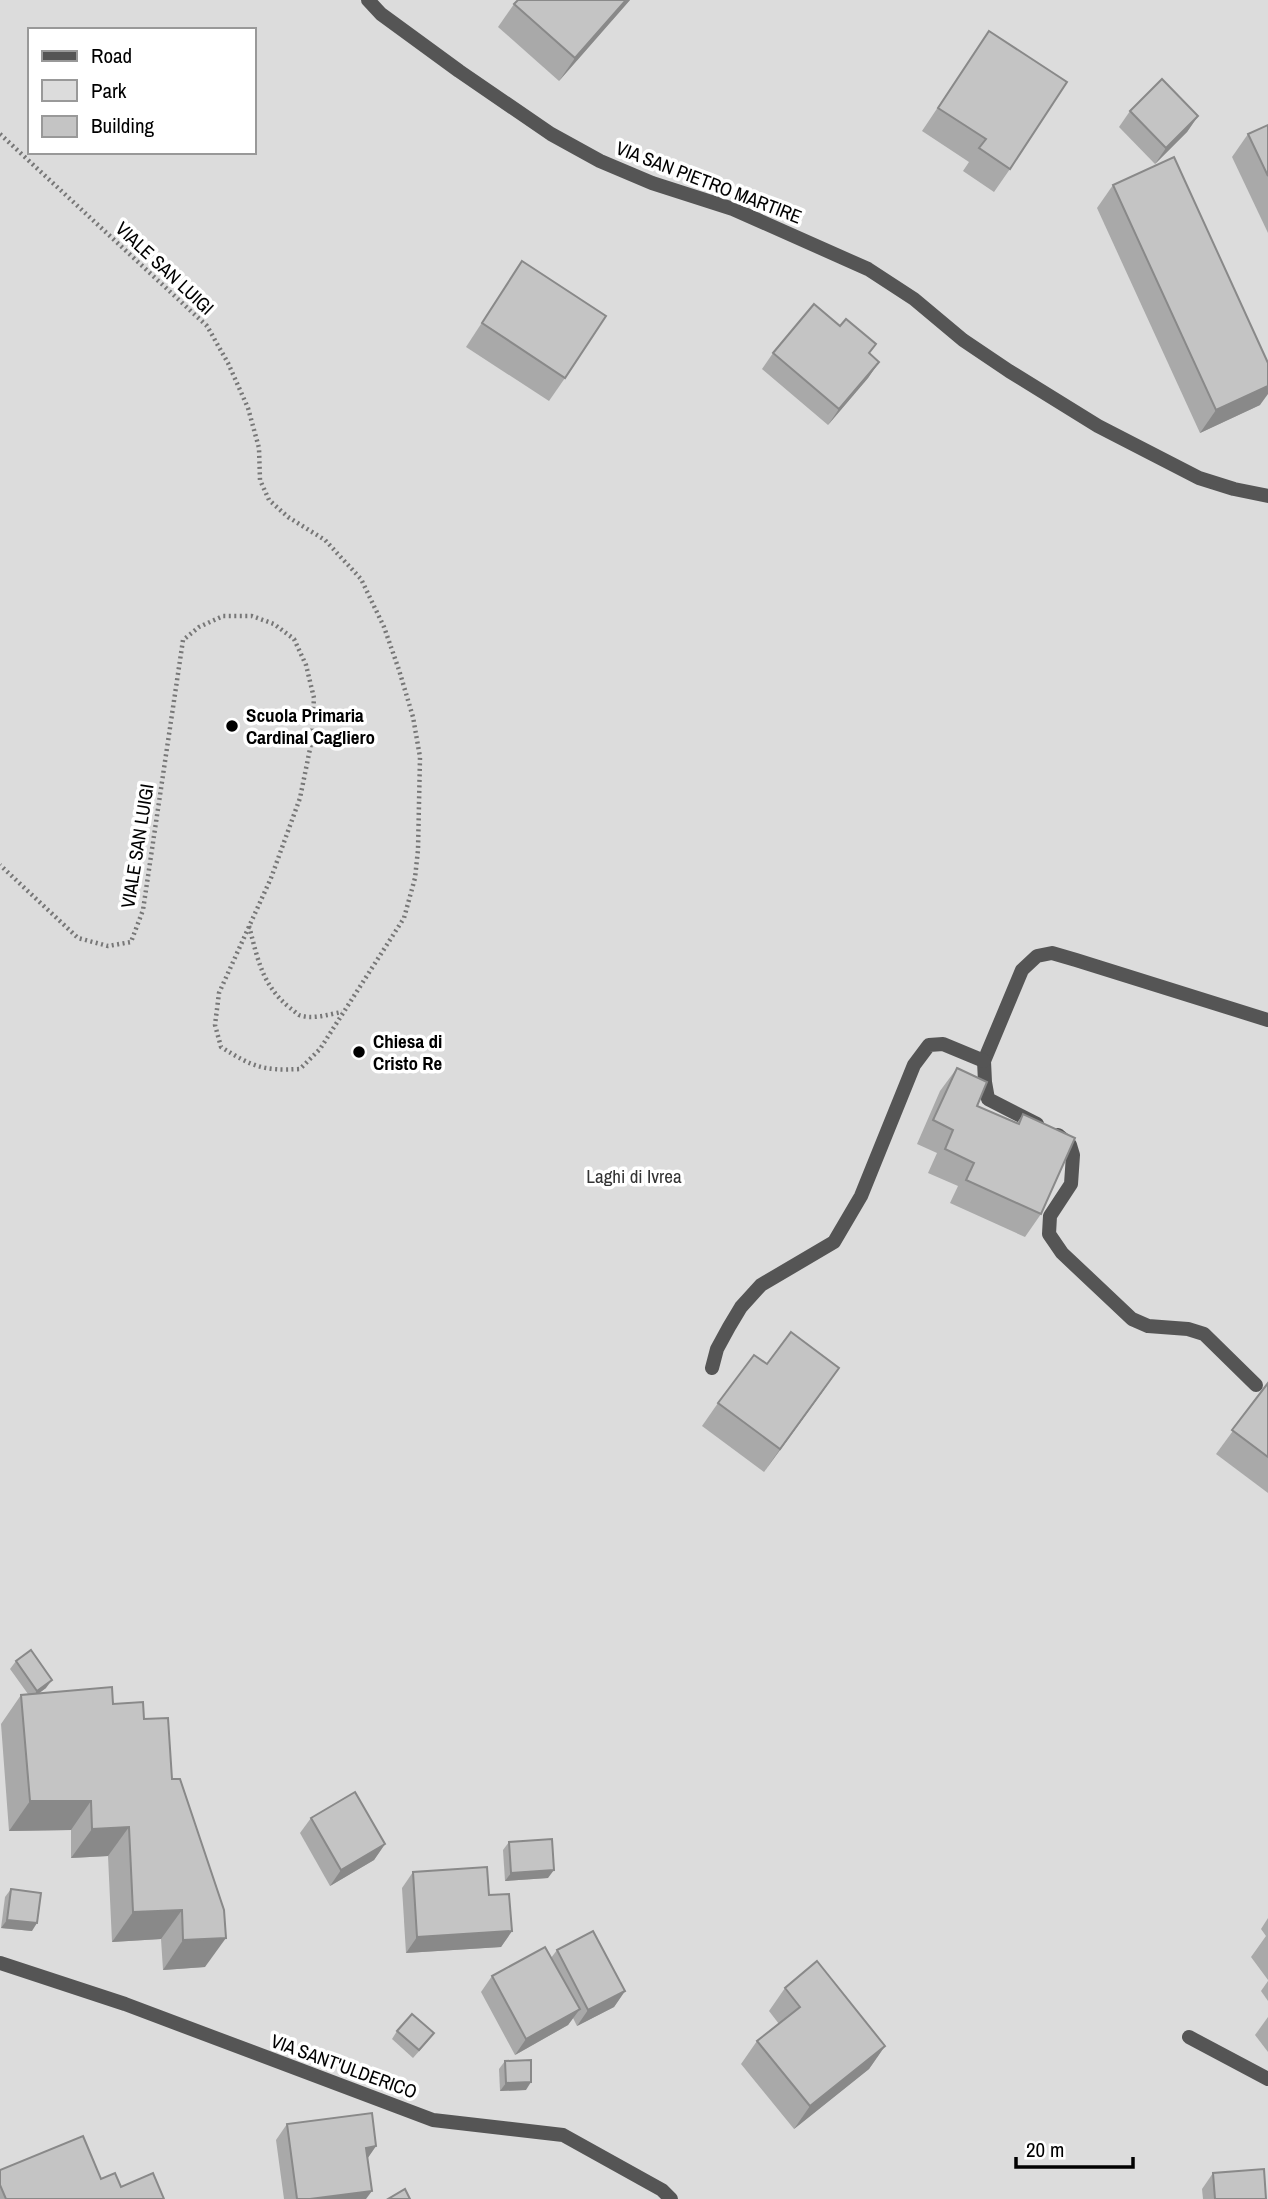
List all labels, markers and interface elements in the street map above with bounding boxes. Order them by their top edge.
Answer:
legend [28,28,256,154]
text: Road [91,41,132,70]
text: Park [91,76,127,105]
text: Building [91,111,155,140]
street label: VIA SAN PIETRO MARTIRE [612,135,806,229]
street label: VIALE SAN LUIGI [110,216,220,320]
place label: Scuola Primaria Cardinal Cagliero [246,702,375,750]
marker: Scuola Primaria Cardinal Cagliero [224,718,240,734]
street label: VIALE SAN LUIGI [114,782,160,910]
place label: Chiesa di Cristo Re [373,1028,443,1076]
marker: Chiesa di Cristo Re [351,1044,367,1060]
park label: Laghi di Ivrea [586,1163,682,1189]
street label: VIA SANT'ULDERICO [267,2028,421,2104]
scale bar [1016,2126,1133,2170]
text: 20 m [1026,2135,1064,2164]

